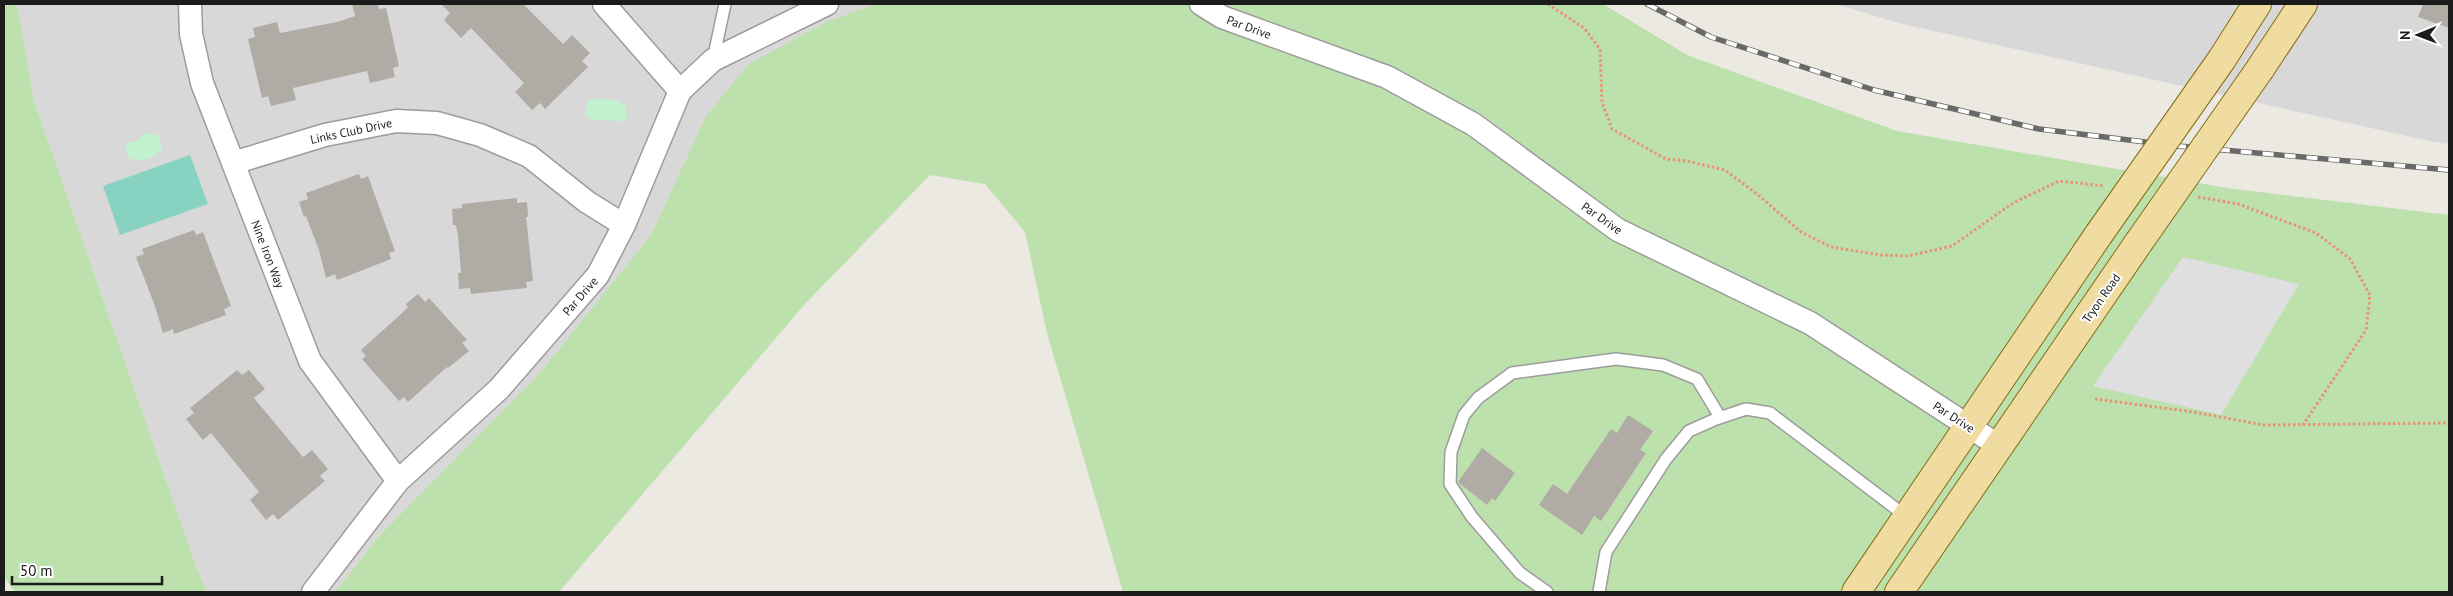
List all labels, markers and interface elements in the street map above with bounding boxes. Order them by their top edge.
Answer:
north arrow [2393,10,2443,60]
street label: Par Drive [1225,12,1273,42]
text: N [2396,30,2414,40]
street label: Links Club Drive [309,115,393,147]
street label: Par Drive [1579,199,1625,237]
street label: Nine Iron Way [248,218,288,291]
street label: Tryon Road [2079,271,2123,325]
street label: Par Drive [559,274,601,318]
street label: Par Drive [1930,398,1978,436]
scale bar [12,554,162,586]
text: 50 m [20,561,53,580]

